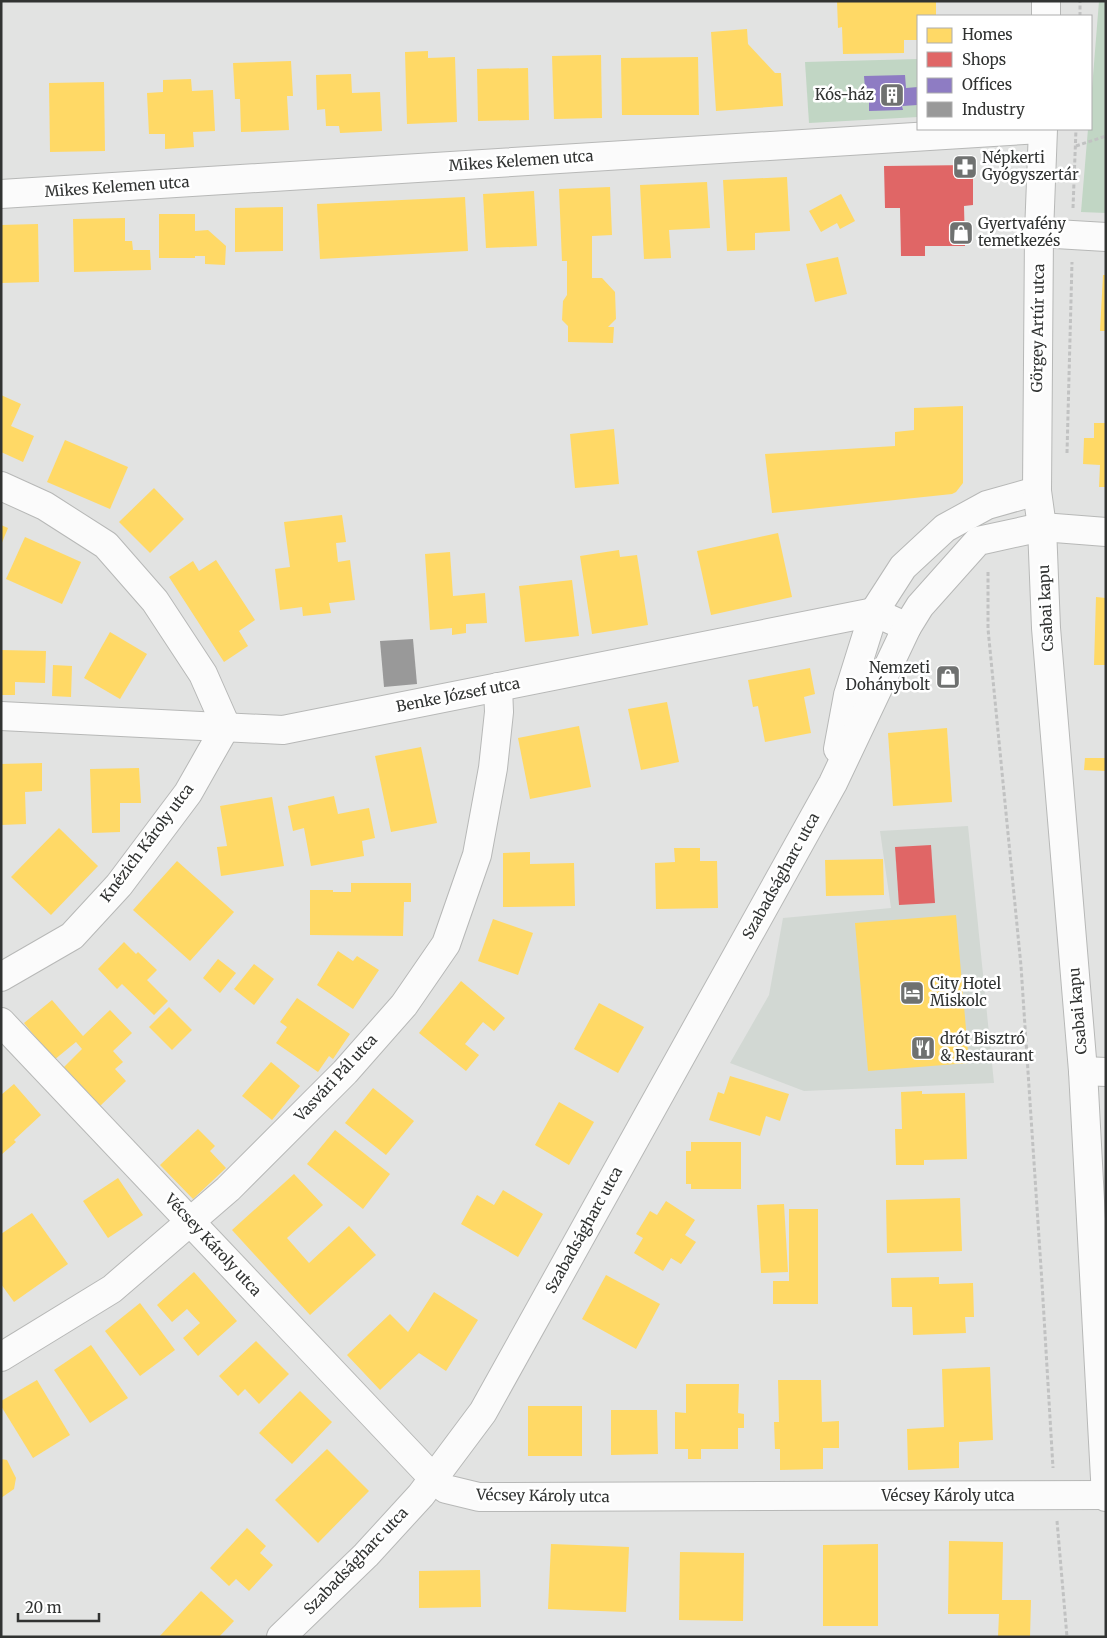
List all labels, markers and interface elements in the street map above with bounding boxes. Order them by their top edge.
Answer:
legend [917,15,1092,130]
text: Homes [962,25,1013,44]
text: Shops [962,50,1006,69]
text: Offices [962,75,1012,94]
building icon: Kós-ház [879,82,905,108]
place label: Kós-ház [815,85,874,104]
text: Industry [962,100,1025,119]
street label: Mikes Kelemen utca [448,146,594,175]
place label: Népkerti Gyógyszertár [982,148,1079,184]
pharmacy icon: Népkerti Gyógyszertár [952,154,978,180]
street label: Mikes Kelemen utca [44,172,190,201]
place label: Gyertyafény temetkezés [978,214,1066,250]
shop icon: Gyertyafény temetkezés [948,220,974,246]
street label: Görgey Artúr utca [1027,263,1048,393]
street label: Csabai kapu [1034,564,1057,652]
place label: Nemzeti Dohánybolt [845,658,930,694]
shop icon: Nemzeti Dohánybolt [935,664,961,690]
street label: Benke József utca [394,673,521,716]
street label: Knézich Károly utca [96,780,197,906]
street label: Szabadságharc utca [738,809,823,942]
street label: Csabai kapu [1064,967,1091,1055]
place label: City Hotel Miskolc [930,974,1001,1010]
hotel icon: City Hotel Miskolc [899,980,925,1006]
place label: drót Bisztró & Restaurant [940,1029,1034,1065]
street label: Vasvári Pál utca [290,1030,381,1126]
restaurant icon: drót Bisztró & Restaurant [910,1035,936,1061]
street label: Szabadságharc utca [541,1163,626,1296]
street label: Vécsey Károly utca [160,1189,266,1300]
street label: Vécsey Károly utca [475,1485,610,1506]
street label: Vécsey Károly utca [880,1486,1015,1505]
street label: Szabadságharc utca [300,1503,412,1618]
scale bar [18,1590,99,1622]
text: 20 m [25,1598,62,1617]

